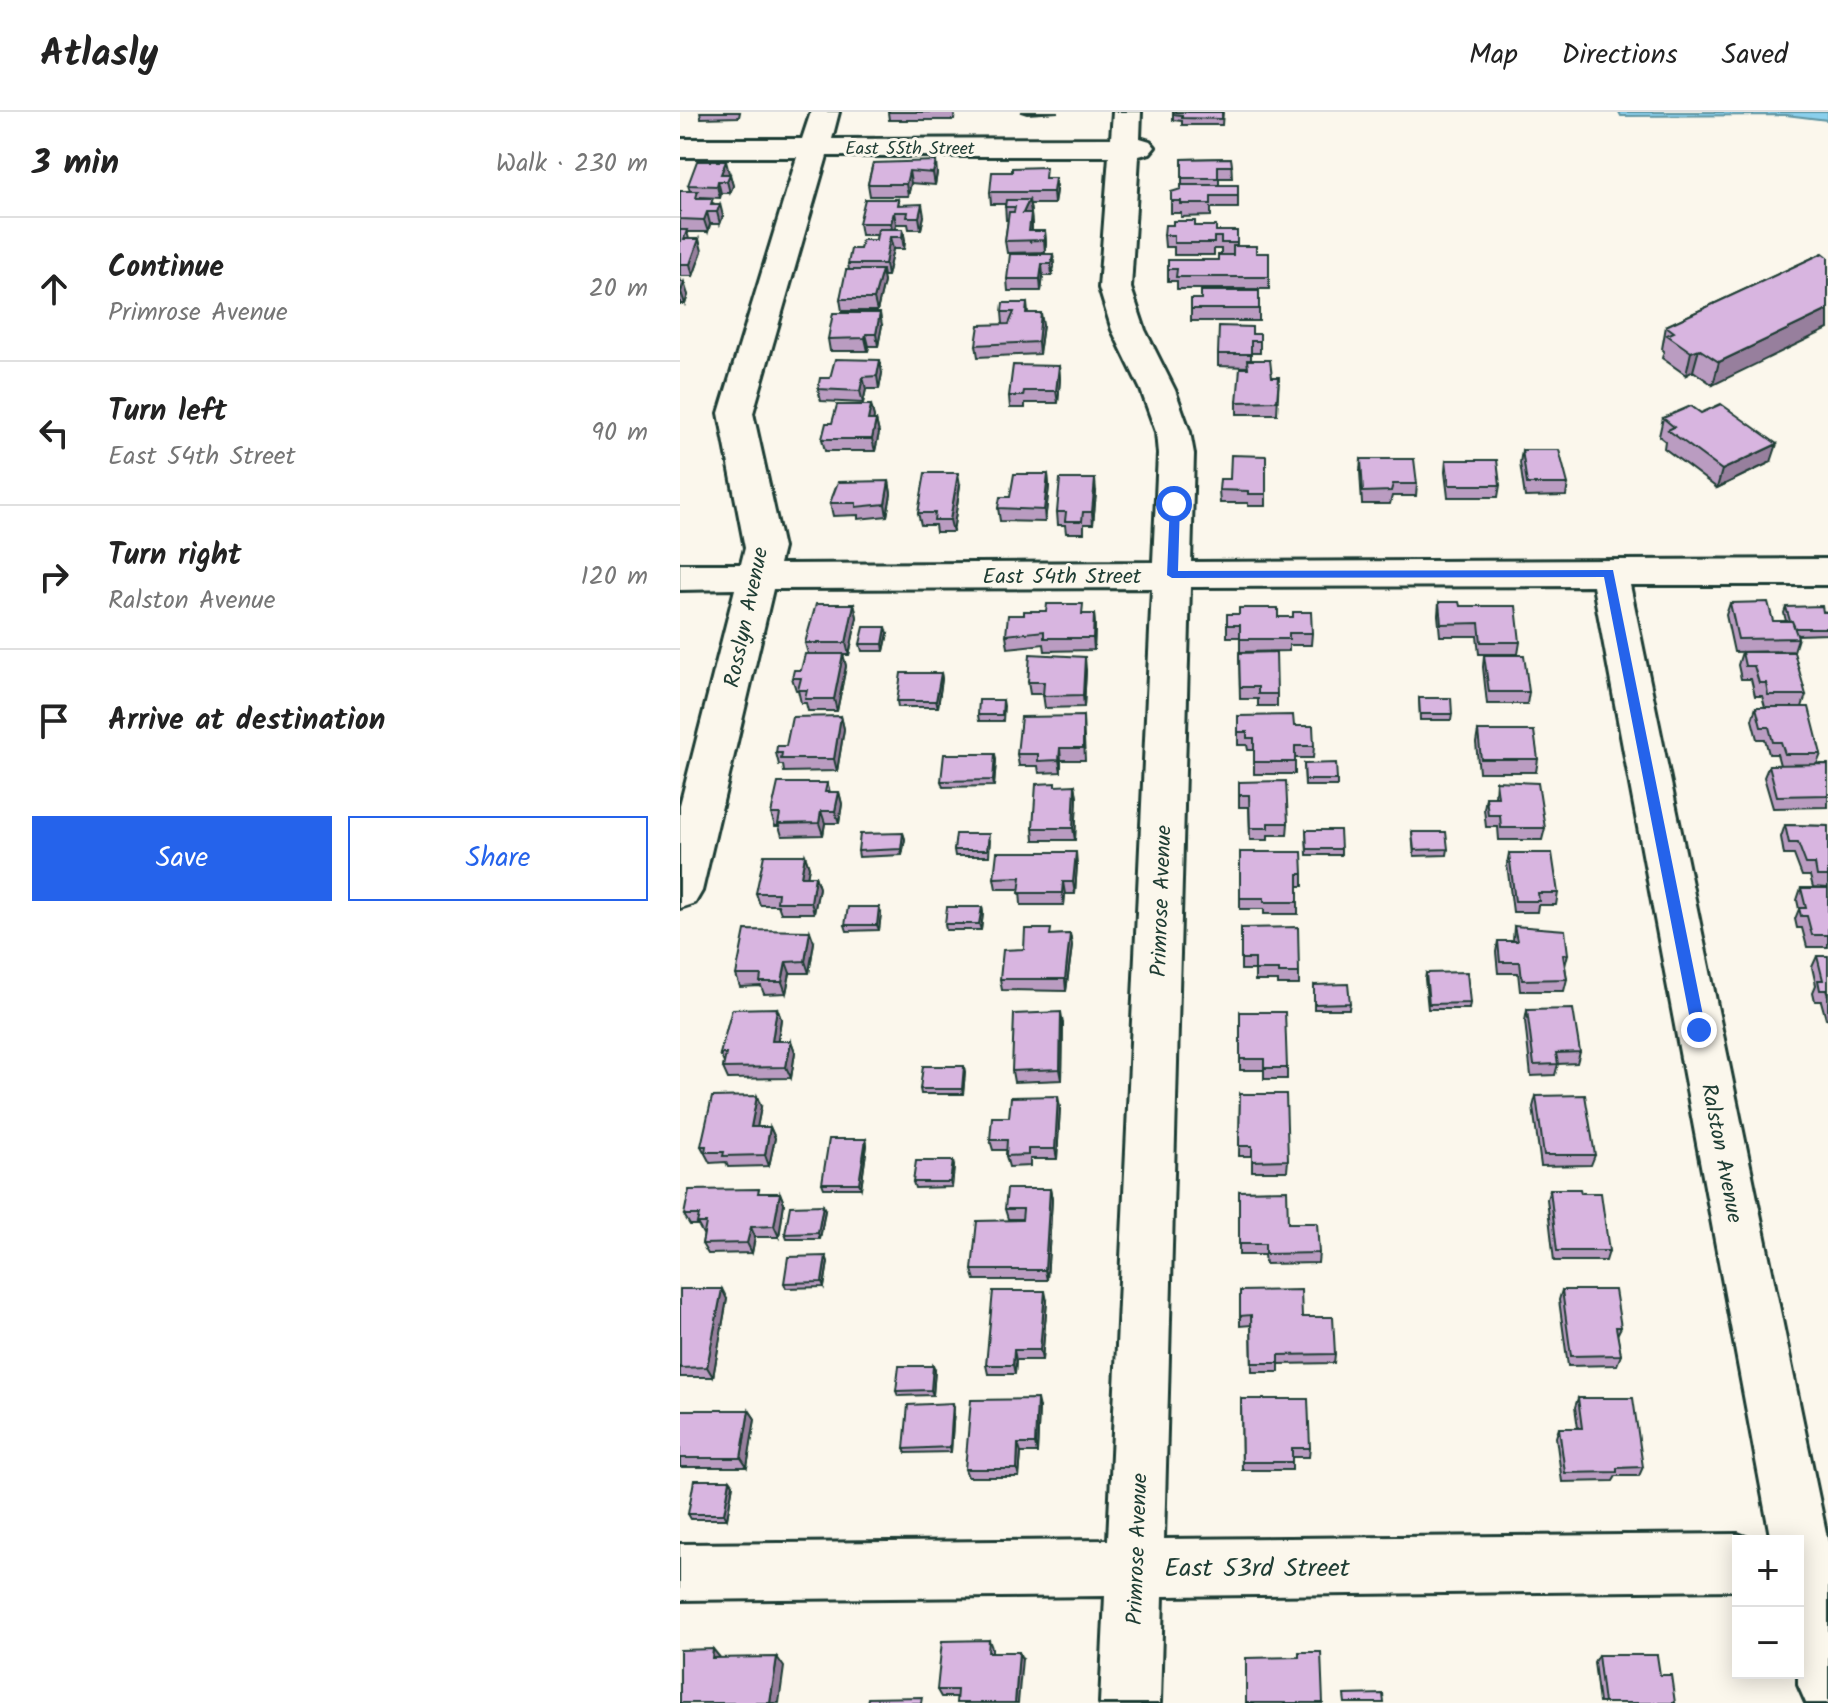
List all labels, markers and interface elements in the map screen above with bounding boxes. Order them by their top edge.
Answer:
text: Atlasly [40,25,158,85]
text: Map [1469,33,1518,78]
text: Directions [1562,33,1678,78]
text: Saved [1722,33,1788,78]
street label: East 55th Street [845,135,976,164]
text: 3 min [32,137,119,191]
text: Walk · 230 m [496,143,648,185]
text: Continue [108,244,224,292]
icon: ahead [32,267,76,311]
text: 20 m [589,268,648,310]
text: Primrose Avenue [108,292,288,334]
text: Turn left [108,388,227,436]
icon: left [32,411,76,455]
text: 90 m [591,412,648,454]
text: East 54th Street [108,436,296,478]
route start [1156,486,1192,522]
text: Turn right [108,532,241,580]
street label: Rosslyn Avenue [716,544,779,691]
icon: right [32,555,76,599]
text: 120 m [581,556,648,598]
street label: East 54th Street [983,560,1142,595]
text: Ralston Avenue [108,580,276,622]
text: Arrive at destination [108,697,385,745]
icon: arrive [32,699,76,743]
button: Save [32,816,332,901]
button: Share [348,816,648,901]
street label: Primrose Avenue [1142,824,1183,978]
route end [1681,1012,1717,1048]
street label: Ralston Avenue [1690,1081,1751,1226]
street label: Primrose Avenue [1118,1472,1159,1626]
map controls [1732,1535,1804,1679]
button: + [1732,1535,1804,1607]
street label: East 53rd Street [1164,1548,1351,1590]
button: − [1732,1607,1804,1679]

